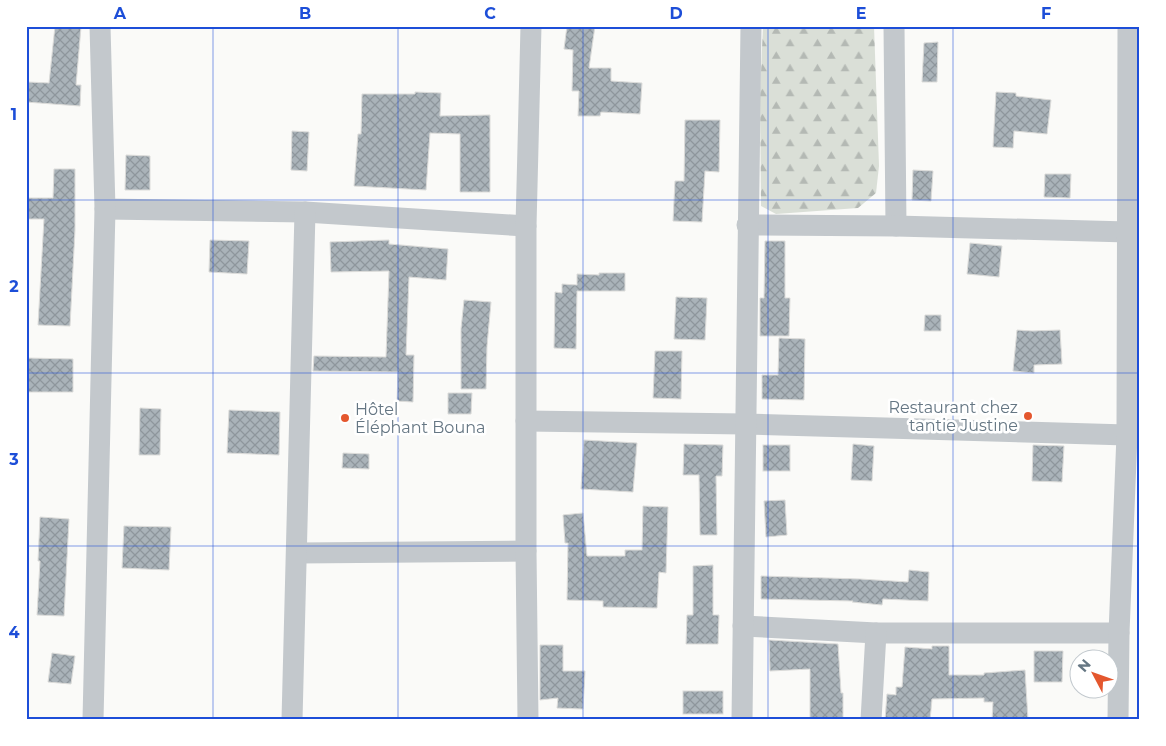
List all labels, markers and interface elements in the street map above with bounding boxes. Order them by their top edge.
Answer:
text: A [113,4,127,23]
text: B [299,4,311,23]
text: C [484,4,496,23]
text: D [669,4,683,23]
text: E [856,4,866,23]
text: F [1041,4,1051,23]
text: 1 [11,105,17,124]
text: 2 [9,277,19,296]
place label: Restaurant chez tantie Justine [888,398,1018,435]
place label: Hôtel Éléphant Bouna [355,400,485,437]
marker: Restaurant chez tantie Justine [1022,410,1034,422]
marker: Hôtel Éléphant Bouna [339,412,351,424]
text: 3 [8,450,19,469]
text: 4 [8,623,20,642]
north arrow [1068,648,1118,698]
text: N [1074,655,1095,676]

